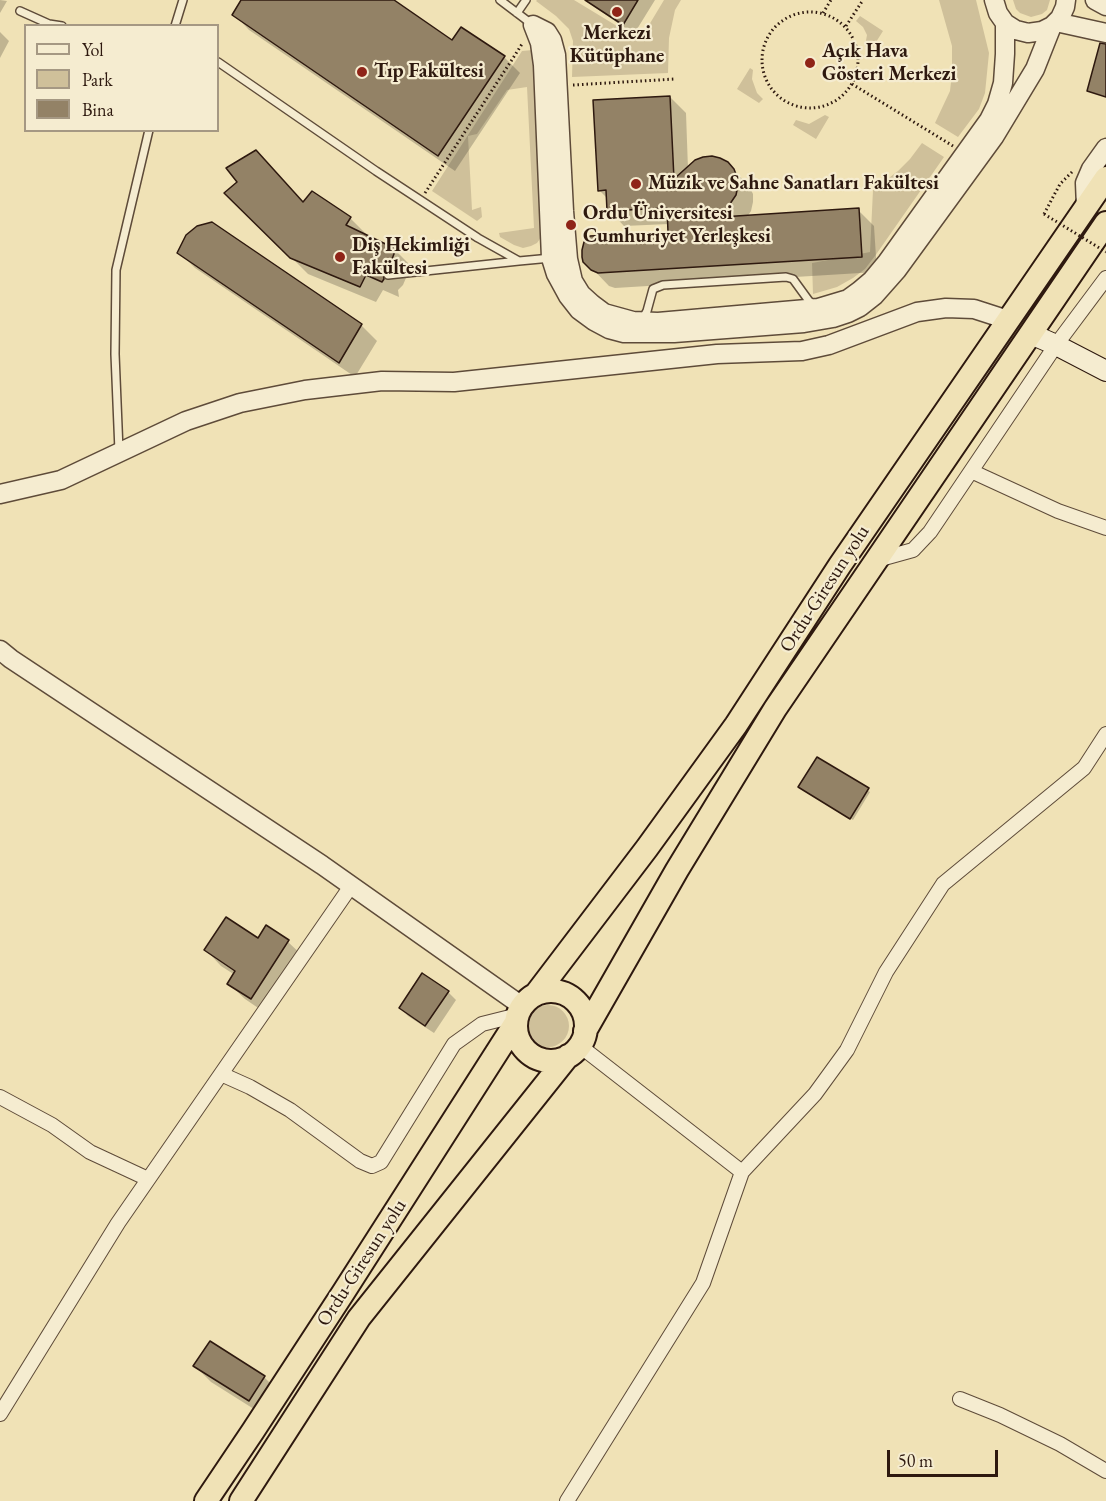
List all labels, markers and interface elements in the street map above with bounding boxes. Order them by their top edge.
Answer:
marker: Merkezi Kütüphane [610,5,624,19]
place label: Merkezi Kütüphane [570,22,664,69]
legend [24,24,219,132]
text: Yol [82,38,104,61]
place label: Açık Hava Gösteri Merkezi [822,40,956,87]
marker: Açık Hava Gösteri Merkezi [803,56,817,70]
place label: Tıp Fakültesi [374,60,484,84]
marker: Tıp Fakültesi [355,65,369,79]
text: Park [82,68,113,91]
text: Bina [82,98,114,121]
place label: Müzik ve Sahne Sanatları Fakültesi [648,172,939,196]
marker: Müzik ve Sahne Sanatları Fakültesi [629,177,643,191]
place label: Ordu Üniversitesi Cumhuriyet Yerleşkesi [583,202,771,249]
marker: Ordu Üniversitesi Cumhuriyet Yerleşkesi [564,218,578,232]
place label: Diş Hekimliği Fakültesi [352,234,470,281]
marker: Diş Hekimliği Fakültesi [333,250,347,264]
street label: Ordu-Giresun yolu [775,521,875,657]
street label: Ordu-Giresun yolu [312,1195,412,1331]
scale bar [890,1438,1001,1476]
text: 50 m [898,1449,933,1472]

